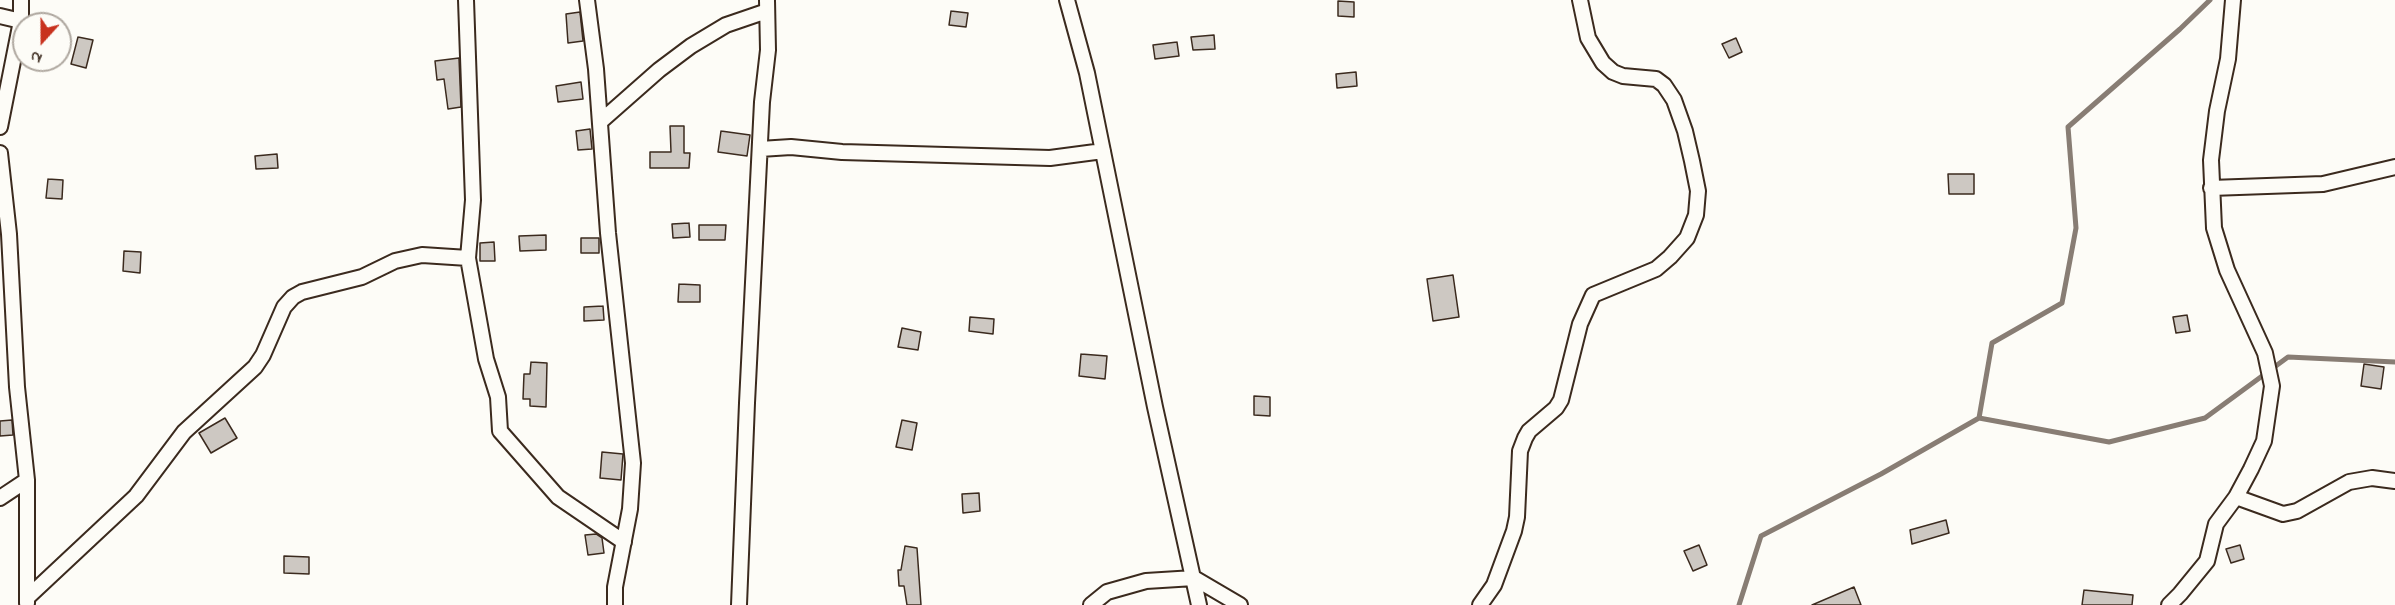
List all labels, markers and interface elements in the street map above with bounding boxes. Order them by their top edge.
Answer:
north arrow [12,12,72,72]
text: N [27,44,46,70]

